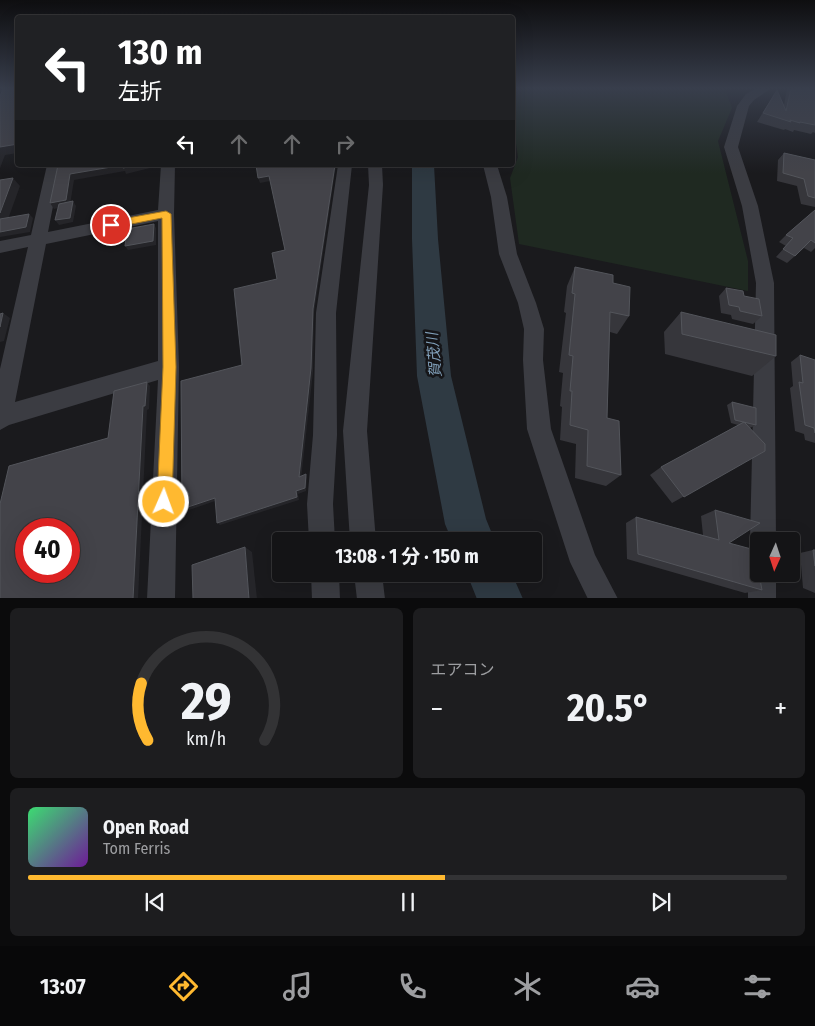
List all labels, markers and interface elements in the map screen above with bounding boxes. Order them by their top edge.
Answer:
text: 130 m [118,31,202,73]
icon: left [35,35,100,100]
text: 左折 [118,78,162,105]
icon: left [172,130,200,158]
icon: ahead [225,130,253,158]
icon: ahead [278,130,306,158]
icon: right [331,130,359,158]
pin [90,204,132,246]
icon: arrive [97,211,125,239]
water label: 賀茂川 [423,330,445,378]
position arrow [137,475,189,527]
speed limit sign: 40 [15,518,80,583]
north arrow [750,532,800,582]
map controls [750,532,800,582]
text: 13:08 · 1 分 · 150 m [335,545,479,568]
text: エアコン [431,660,495,679]
text: 29 [180,670,232,733]
text: 20.5° [567,685,650,731]
text: − [431,692,443,725]
text: + [774,692,787,725]
text: km/h [186,728,226,750]
text: Open Road [103,816,189,839]
text: Tom Ferris [103,839,170,858]
icon: previous [141,888,169,916]
icon: pause [394,888,422,916]
icon: next [647,888,675,916]
icon: directions [166,969,201,1004]
icon: music [280,969,315,1004]
icon: phone [395,969,430,1004]
icon: climate [510,969,545,1004]
icon: car [625,969,660,1004]
icon: filters [740,969,775,1004]
text: 13:07 [40,973,86,1000]

